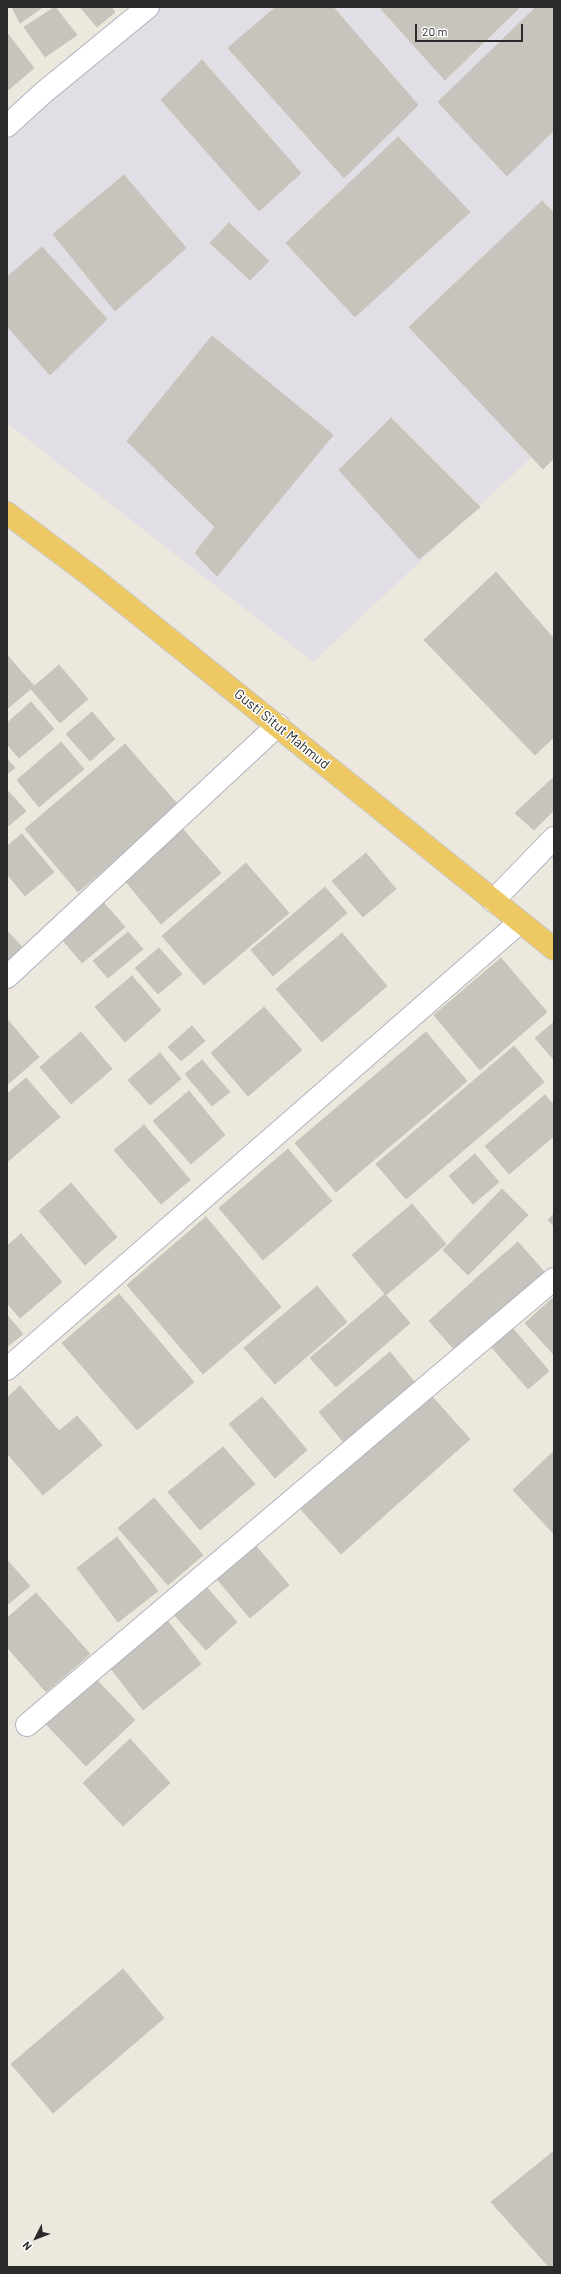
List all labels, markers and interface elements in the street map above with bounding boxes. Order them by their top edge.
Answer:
scale bar [417,16,525,42]
text: 20 m [422,24,448,38]
street label: Gusti Situt Mahmud [231,685,333,773]
north arrow [16,2218,56,2258]
text: N [19,2239,34,2253]

